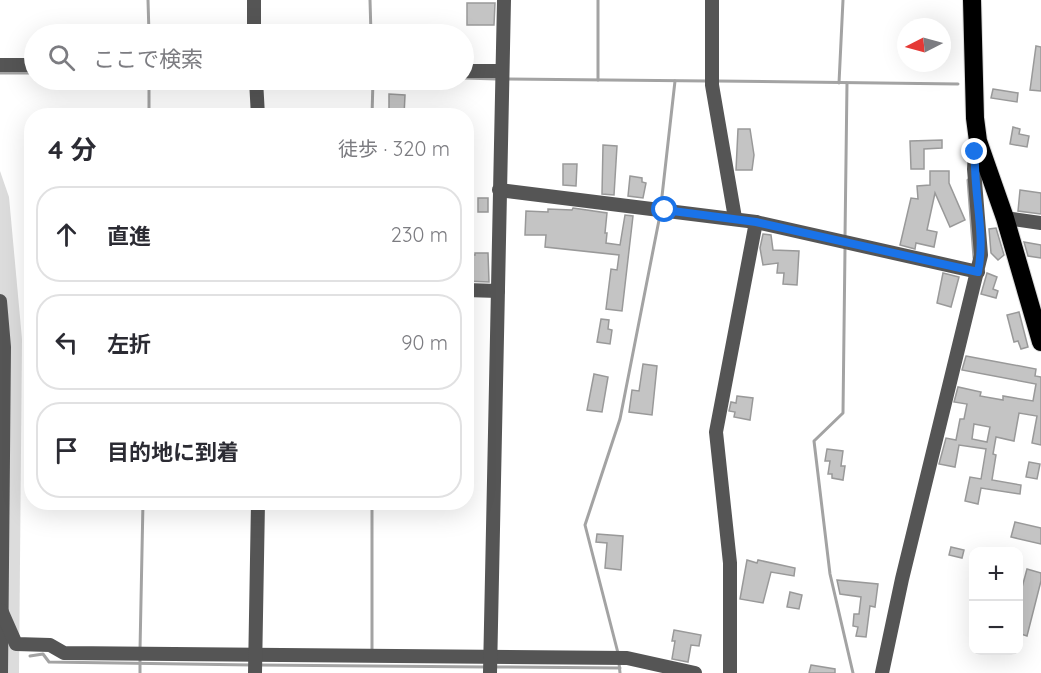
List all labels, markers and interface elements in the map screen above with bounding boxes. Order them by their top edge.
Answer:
north arrow [897,18,951,72]
search box [24,24,474,90]
icon: search [45,41,78,74]
text: ここで検索 [93,45,203,73]
text: 4 分 [48,133,97,166]
text: 徒歩 · 320 m [338,136,450,161]
route end [961,138,987,164]
route start [651,196,677,222]
icon: ahead [50,218,83,251]
text: 直進 [107,222,151,250]
text: 230 m [391,222,448,247]
icon: left [50,326,83,359]
text: 左折 [107,330,151,358]
text: 90 m [401,330,448,355]
icon: arrive [50,434,83,467]
text: 目的地に到着 [107,438,239,466]
map controls [969,547,1023,655]
button: + [969,547,1023,601]
button: − [969,601,1023,655]

